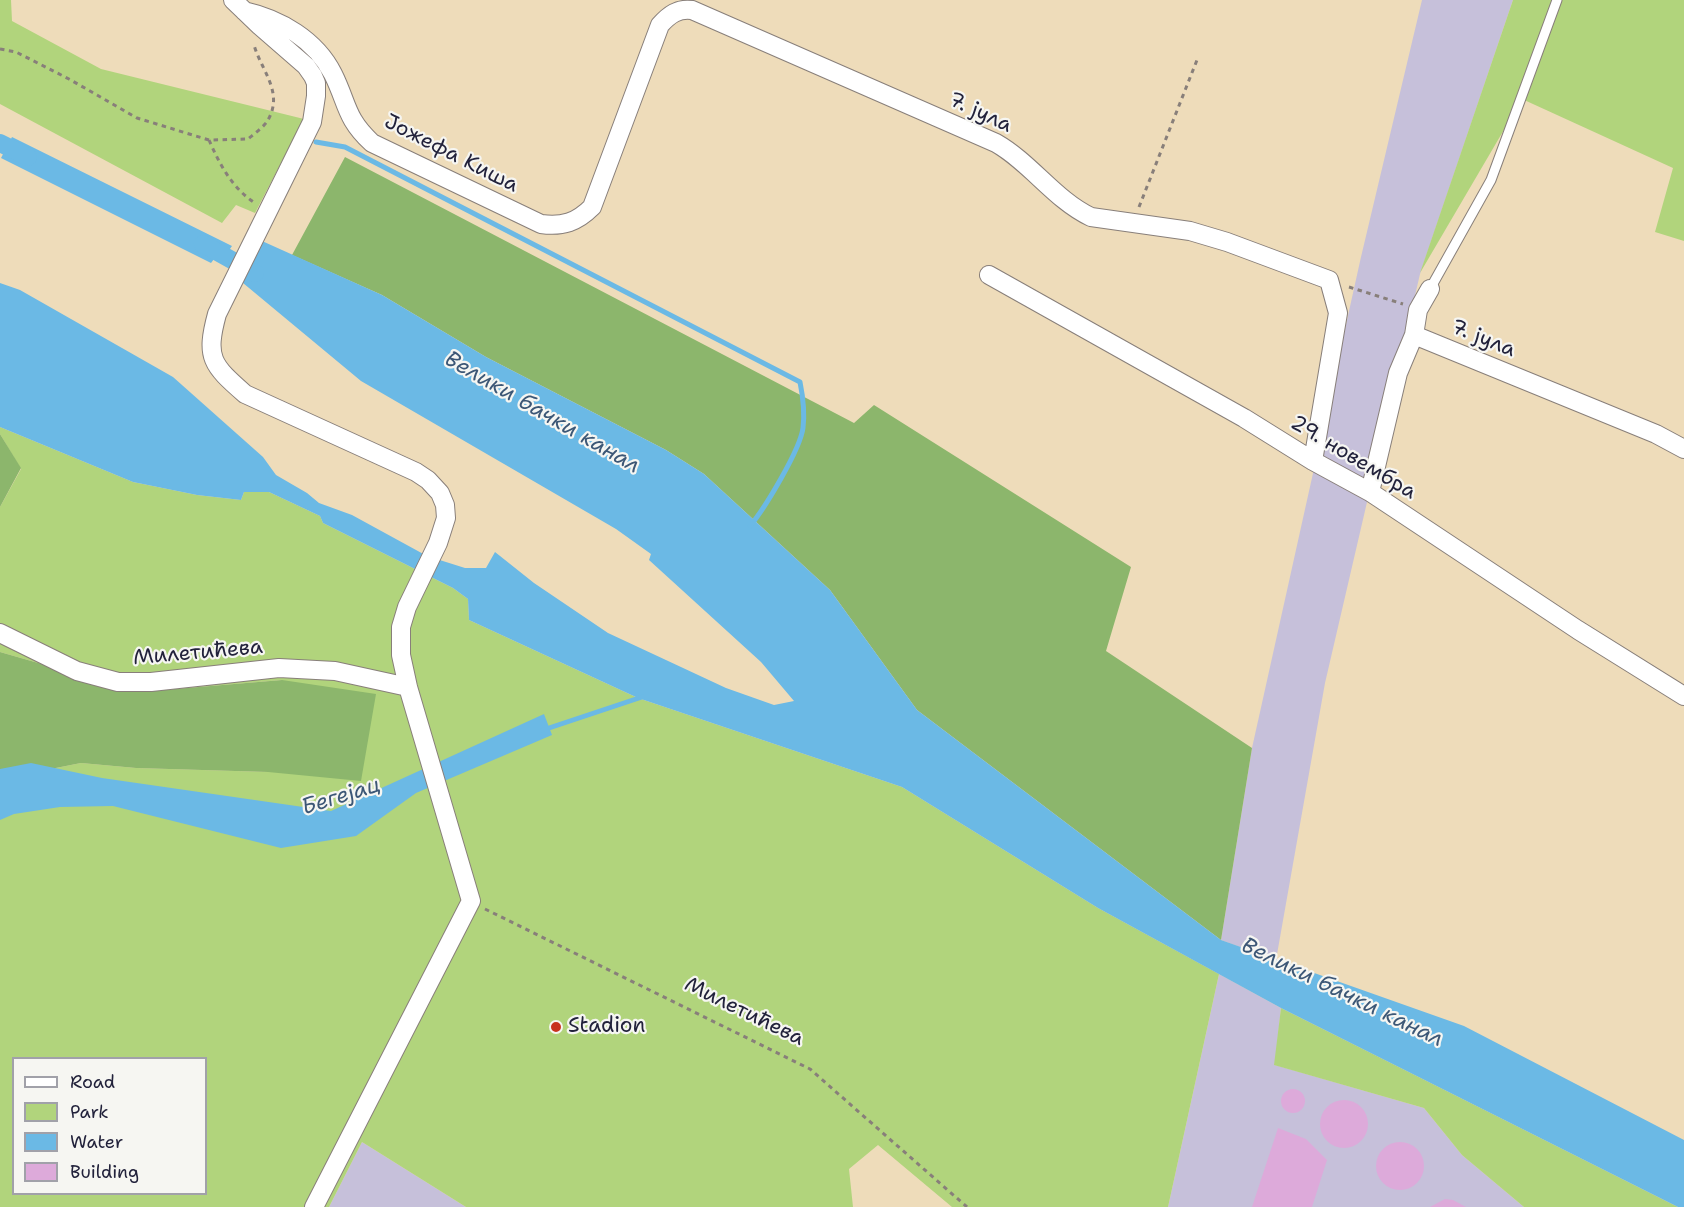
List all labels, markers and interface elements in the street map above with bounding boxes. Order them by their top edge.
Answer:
street label: 7. јула [944,87,1016,139]
street label: Јожефа Киша [380,109,522,199]
street label: 7. јула [1447,315,1519,363]
water label: Велики бачки канал [440,346,644,480]
street label: 29. новембра [1286,411,1420,505]
street label: Милетићева [132,635,264,671]
water label: Бегејац [298,773,384,821]
water label: Велики бачки канал [1237,933,1447,1053]
street label: Милетићева [680,972,808,1052]
place label: Stadion [568,1014,645,1040]
marker: Stadion [549,1020,563,1034]
legend [12,1057,207,1195]
text: Road [70,1070,115,1094]
text: Park [70,1100,109,1124]
text: Water [70,1130,123,1154]
text: Building [70,1160,139,1184]

